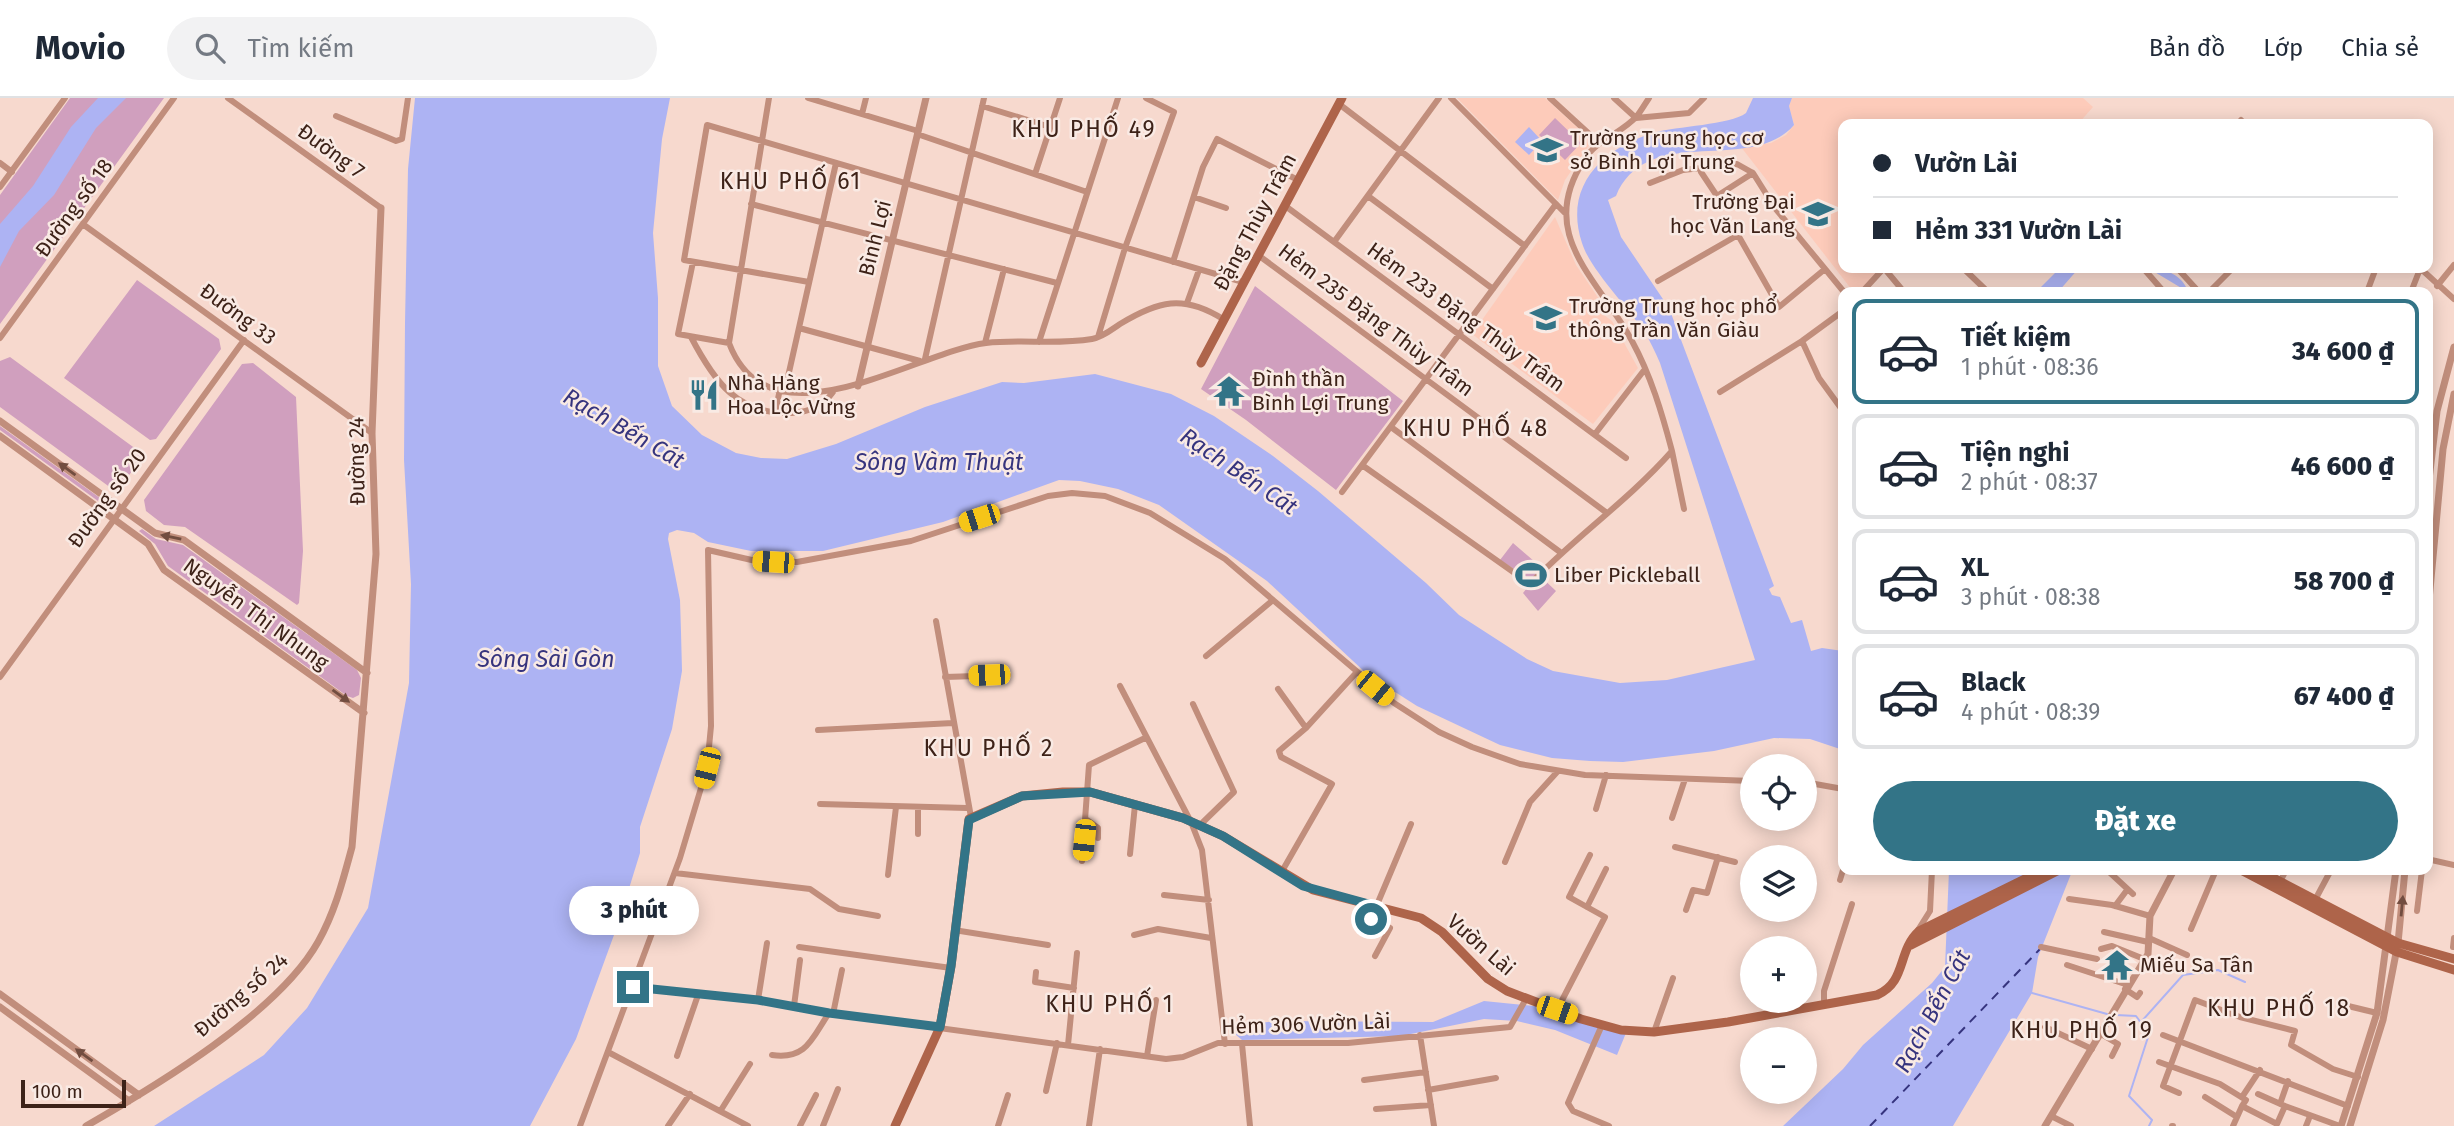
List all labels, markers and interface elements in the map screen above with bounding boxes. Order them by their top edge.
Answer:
search box [167,17,657,80]
text: Movio [35,28,125,68]
icon: search [191,29,229,67]
text: Tìm kiếm [247,33,355,64]
text: Bản đồ [2149,34,2225,62]
text: Lớp [2263,34,2303,62]
text: Chia sẻ [2341,34,2419,62]
district label: KHU PHỐ 49 [1011,111,1157,143]
street label: Đường 7 [292,118,370,184]
place label: Trường Trung học cơ sở Bình Lợi Trung [1570,125,1764,175]
school or university icon: Trường Trung học cơ sở Bình Lợi Trung [1530,133,1564,167]
text: Vườn Lài [1915,148,2018,179]
street label: Đặng Thùy Trâm [1208,149,1302,295]
street label: Đường số 18 [30,154,118,262]
district label: KHU PHỐ 61 [720,163,862,195]
place label: Trường Đại học Văn Lang [1670,189,1795,239]
street label: Bình Lợi [853,197,897,279]
school or university icon: Trường Đại học Văn Lang [1801,197,1835,231]
text: Hẻm 331 Vườn Lài [1915,215,2122,246]
street label: Hẻm 233 Đặng Thùy Trâm [1362,236,1570,398]
street label: Hẻm 235 Đặng Thùy Trâm [1273,238,1479,402]
street label: Đường 33 [195,278,281,350]
place label: Trường Trung học phổ thông Trần Văn Giàu [1569,292,1777,343]
school or university icon: Trường Trung học phổ thông Trần Văn Giàu [1529,301,1563,335]
icon: car [1877,320,1940,383]
text: Tiết kiệm [1961,322,2071,353]
text: 34 600 ₫ [2292,336,2394,367]
text: 1 phút · 08:36 [1961,353,2099,381]
place label: Đình thần Bình Lợi Trung [1252,366,1389,416]
place label: Nhà Hàng Hoa Lộc Vừng [727,370,855,420]
temple icon: Đình thần Bình Lợi Trung [1212,374,1246,408]
restaurant icon: Nhà Hàng Hoa Lộc Vừng [687,378,721,412]
water label: Rạch Bến Cát [558,382,690,474]
district label: KHU PHỐ 48 [1403,410,1549,442]
street label: Đường 24 [343,417,371,505]
water label: Rạch Bến Cát [1175,422,1304,521]
icon: car [1877,435,1940,498]
text: Tiện nghi [1961,437,2070,468]
street label: Đường số 20 [62,443,152,553]
water label: Sông Vàm Thuật [854,448,1024,476]
text: 46 600 ₫ [2291,451,2394,482]
one-way arrow [58,463,76,477]
text: 2 phút · 08:37 [1961,468,2098,496]
car [956,502,1003,534]
one-way arrow [160,532,182,543]
car [752,550,795,574]
icon: car [1877,550,1940,613]
street label: Nguyễn Thị Nhung [178,552,334,676]
text: XL [1961,552,1989,583]
sports icon: Liber Pickleball [1514,558,1548,592]
place label: Liber Pickleball [1554,562,1700,588]
text: 58 700 ₫ [2294,566,2394,597]
text: 3 phút · 08:38 [1961,583,2101,611]
water label: Sông Sài Gòn [476,645,615,673]
car [968,664,1011,686]
icon: car [1877,665,1940,728]
car [1353,667,1398,709]
text: Black [1961,667,2026,698]
text: 67 400 ₫ [2294,681,2394,712]
one-way arrow [332,689,350,703]
text: 4 phút · 08:39 [1961,698,2100,726]
district label: KHU PHỐ 2 [924,730,1054,762]
car [692,745,723,791]
map controls [1740,754,1817,1104]
button: locate [1740,754,1817,831]
button: Đặt xe [1873,781,2398,861]
car [1072,818,1097,862]
button: layers [1740,845,1817,922]
callout: 3 phút [568,886,698,934]
one-way arrow [2397,895,2408,917]
text: 3 phút [601,896,667,924]
route start [1355,903,1387,935]
street label: Vườn Lài [1442,908,1520,982]
button: + [1740,936,1817,1013]
water label: Rạch Bến Cát [1888,944,1977,1077]
street label: Đường số 24 [189,947,293,1043]
temple icon: Miếu Sa Tân [2100,948,2134,982]
place label: Miếu Sa Tân [2140,952,2253,978]
route end [617,971,649,1003]
district label: KHU PHỐ 1 [1045,986,1175,1018]
district label: KHU PHỐ 18 [2207,990,2351,1022]
car [1534,993,1581,1027]
street label: Hẻm 306 Vườn Lài [1221,1008,1391,1040]
district label: KHU PHỐ 19 [2010,1012,2154,1044]
button: − [1740,1027,1817,1104]
one-way arrow [75,1048,93,1062]
scale bar [21,1077,126,1109]
text: 100 m [32,1080,83,1103]

